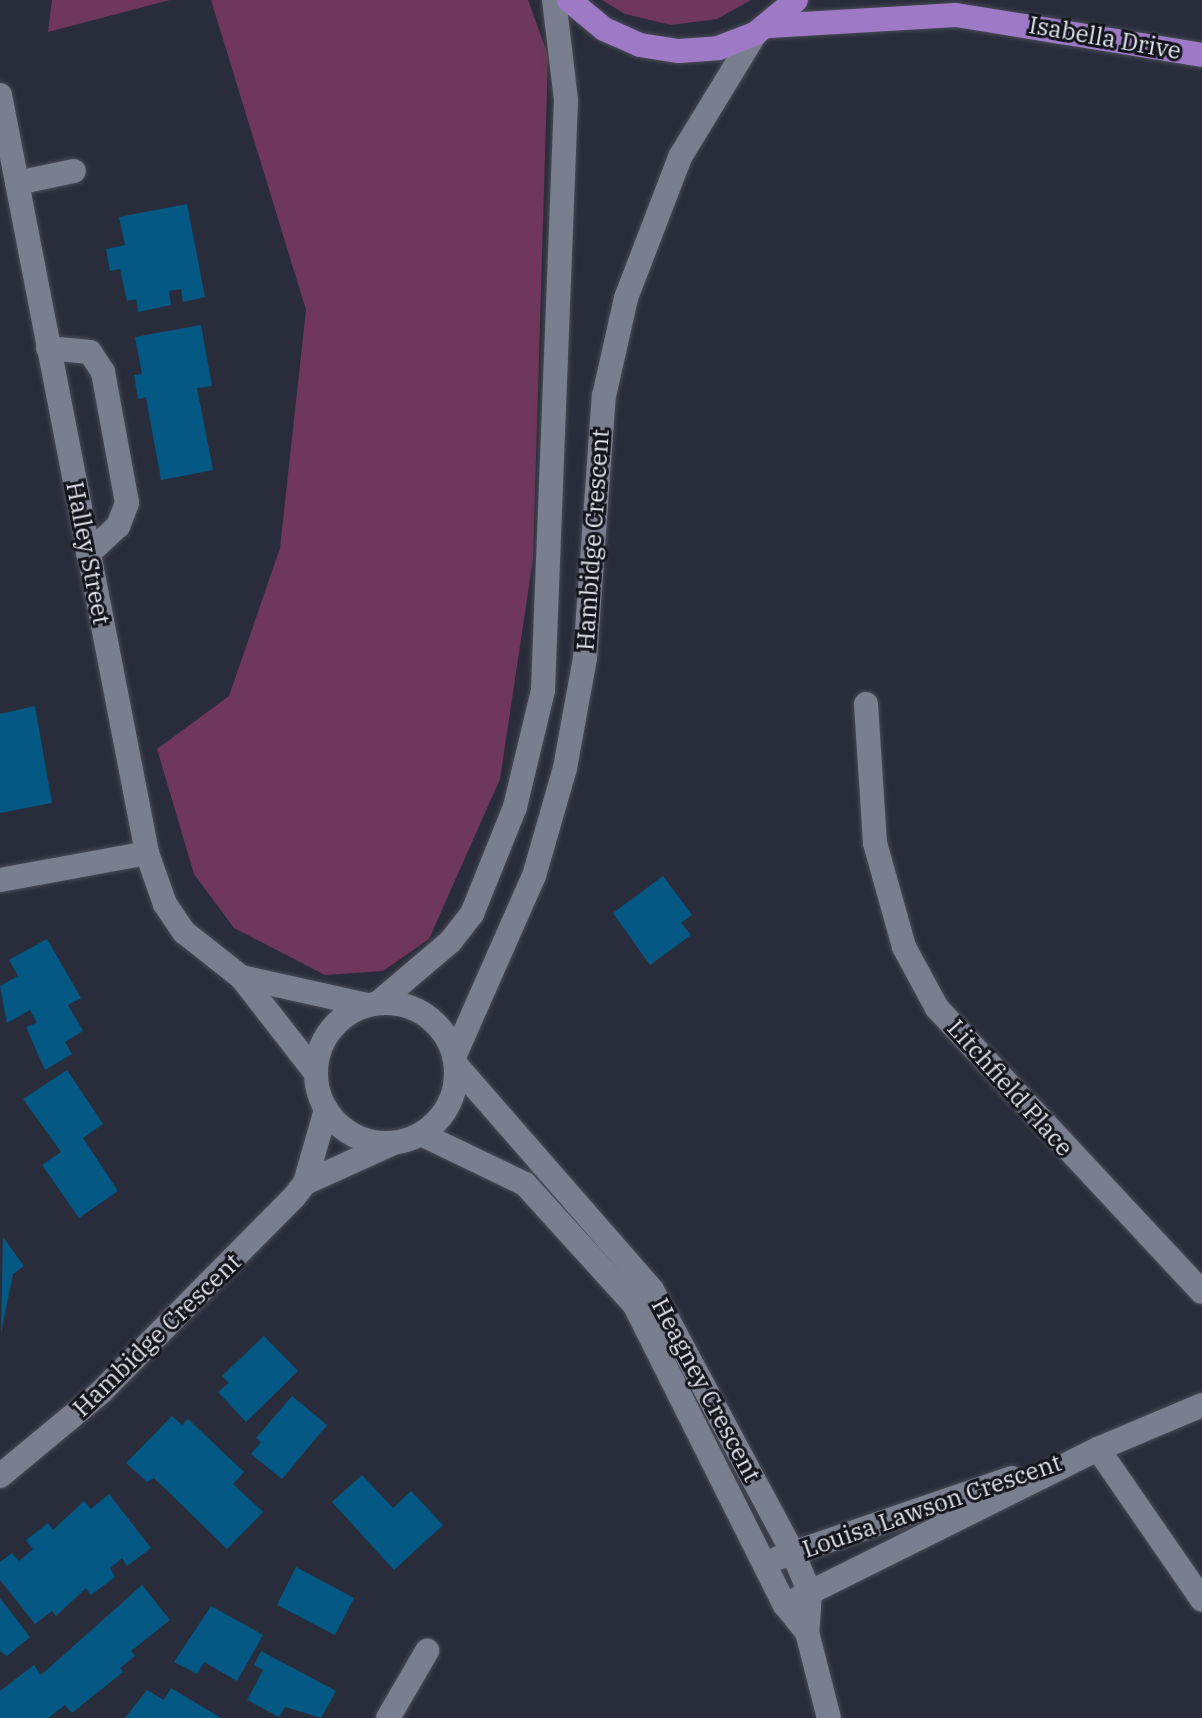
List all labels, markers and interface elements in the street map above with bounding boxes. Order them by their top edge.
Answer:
street label: Isabella Drive [1027,10,1183,66]
street label: Hambidge Crescent [571,428,615,652]
street label: Halley Street [60,479,116,627]
street label: Litchfield Place [941,1014,1079,1162]
street label: Hambidge Crescent [67,1248,247,1422]
street label: Heagney Crescent [645,1293,767,1487]
street label: Louisa Lawson Crescent [799,1448,1065,1564]

